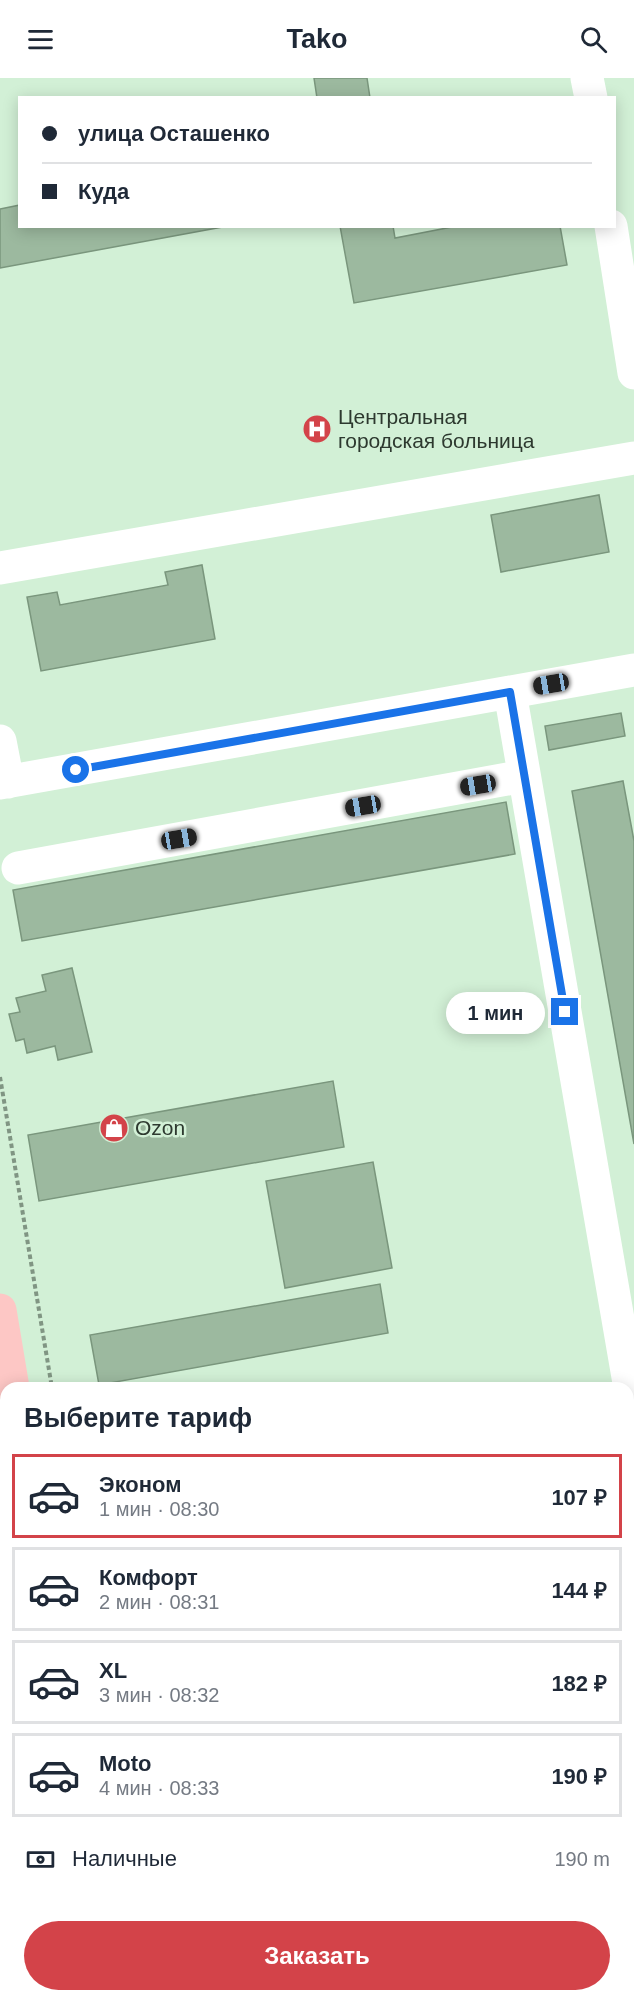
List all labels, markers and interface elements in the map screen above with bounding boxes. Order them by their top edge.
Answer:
icon: menu [24,23,57,56]
icon: search [577,23,610,56]
text: Tako [286,24,348,54]
text: улица Осташенко [78,121,270,146]
text: Куда [78,179,129,204]
place label: Центральная городская больница [338,405,535,452]
hospital icon: Центральная городская больница [301,413,333,445]
car [532,672,570,696]
route start [62,756,89,783]
car [459,773,497,797]
car [344,794,382,818]
car [160,827,198,851]
callout: 1 мин [445,991,544,1033]
route end [551,998,578,1025]
text: 1 мин [468,1002,523,1024]
shop icon: Ozon [98,1112,130,1144]
place label: Ozon [135,1116,185,1139]
text: Выберите тариф [24,1403,252,1433]
icon: car [27,1469,81,1523]
text: Эконом [99,1472,182,1497]
text: 107 ₽ [551,1485,607,1510]
text: 1 мин · 08:30 [99,1498,219,1520]
icon: car [27,1562,81,1616]
text: Комфорт [99,1565,198,1590]
text: 144 ₽ [551,1578,607,1603]
text: 2 мин · 08:31 [99,1591,219,1613]
icon: car [27,1655,81,1709]
text: XL [99,1658,127,1683]
text: 182 ₽ [551,1671,607,1696]
text: 3 мин · 08:32 [99,1684,219,1706]
icon: car [27,1748,81,1802]
text: Moto [99,1751,152,1776]
text: 190 ₽ [551,1764,607,1789]
text: 4 мин · 08:33 [99,1777,219,1799]
icon: cash [24,1843,57,1876]
text: Наличные [72,1846,177,1871]
text: 190 m [554,1848,610,1870]
button: Заказать [24,1921,610,1990]

